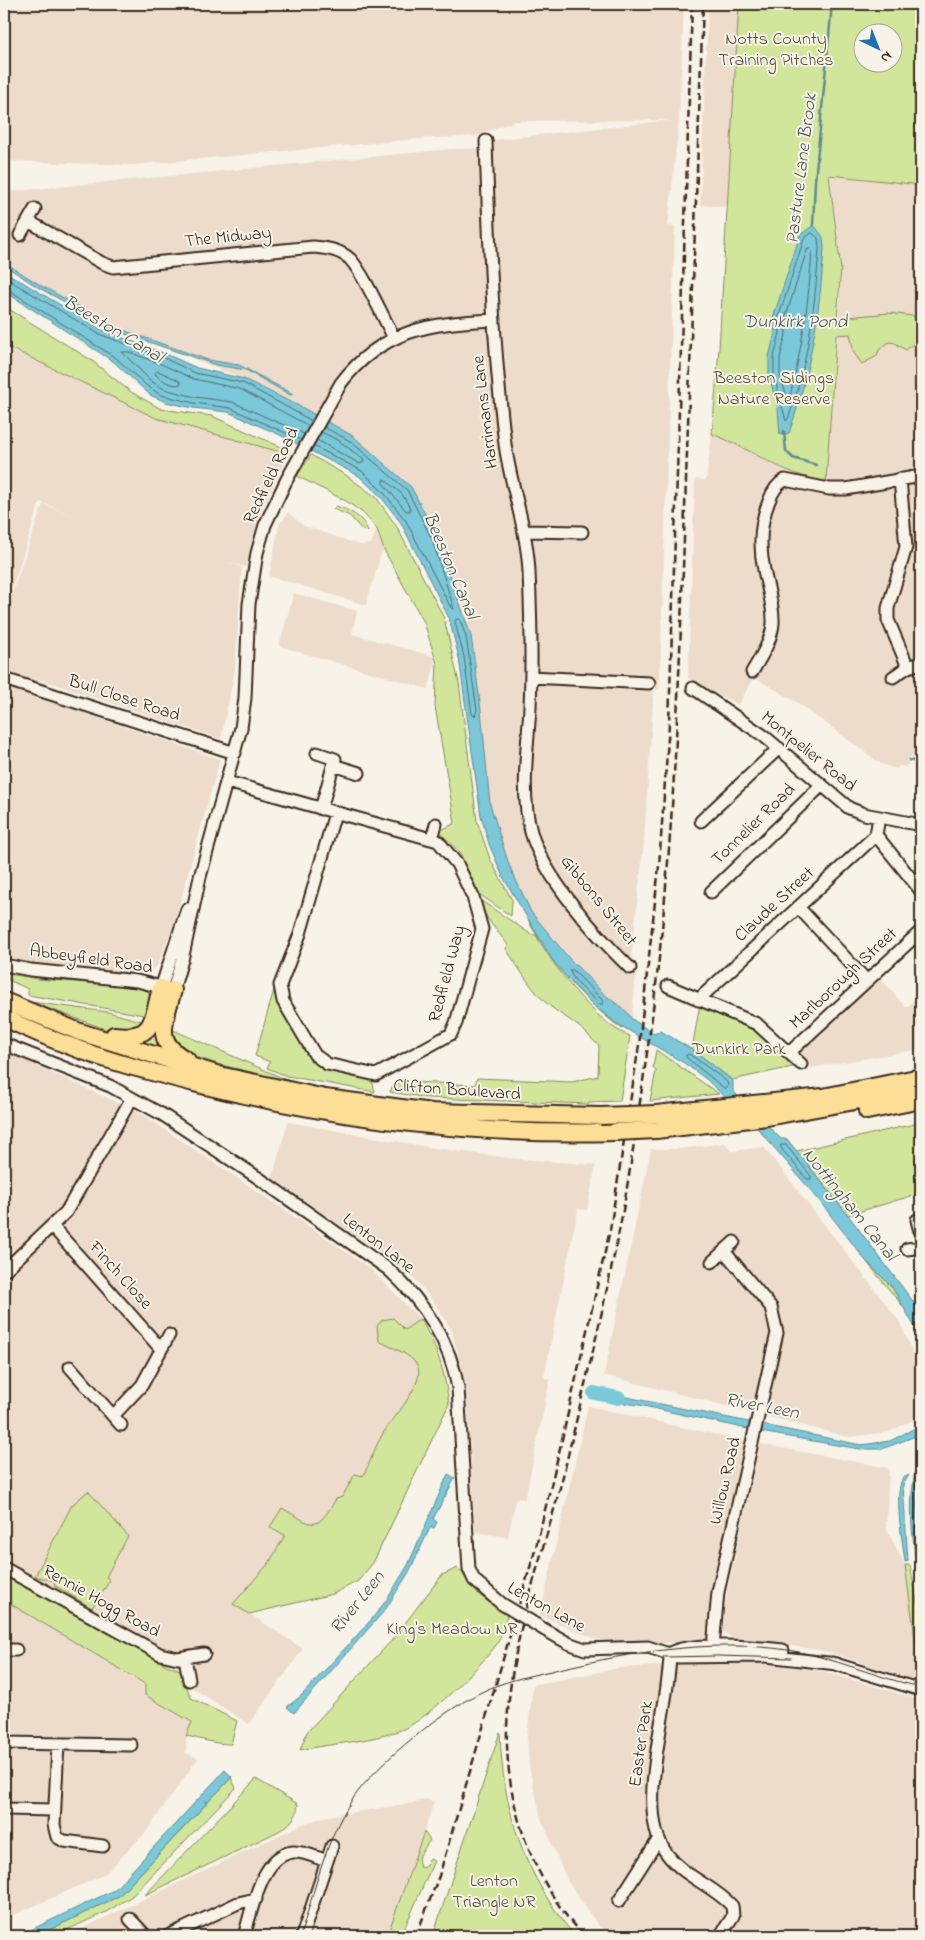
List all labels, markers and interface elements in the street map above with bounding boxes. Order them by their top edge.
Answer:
north arrow [852,22,902,72]
park label: Notts County Training Pitches [719,27,833,75]
text: N [875,46,896,67]
water label: Pasture Lane Brook [779,91,825,246]
street label: The Midway [183,221,273,255]
water label: Beeston Canal [57,289,171,372]
water label: Dunkirk Pond [743,309,849,336]
street label: Harrimans Lane [466,353,506,470]
park label: Beeston Sidings Nature Reserve [713,366,834,413]
street label: Redfield Road [237,423,307,529]
water label: Beeston Canal [415,509,486,626]
street label: Bull Close Road [64,668,183,729]
street label: Montpelier Road [755,705,861,799]
street label: Tonnelier Road [706,778,802,872]
street label: Gibbons Street [553,850,643,952]
street label: Claude Street [729,861,821,949]
street label: Marlborough Street [784,922,904,1037]
street label: Redfield Way [423,923,473,1025]
street label: Abbeyfield Road [28,938,154,982]
park label: Dunkirk Park [691,1037,786,1063]
street label: Clifton Boulevard [392,1074,522,1108]
water label: Nottingham Canal [794,1143,905,1270]
street label: Lenton Lane [336,1207,421,1281]
street label: Finch Close [81,1235,158,1317]
water label: River Leen [723,1387,802,1427]
street label: Willow Road [703,1435,749,1527]
street label: Rennie Hogg Road [37,1559,165,1646]
water label: River Leen [324,1565,392,1640]
street label: Lenton Lane [502,1576,591,1641]
park label: King's Meadow NR [386,1617,518,1644]
street label: Easter Park [623,1699,661,1789]
park label: Lenton Triangle NR [453,1869,535,1917]

